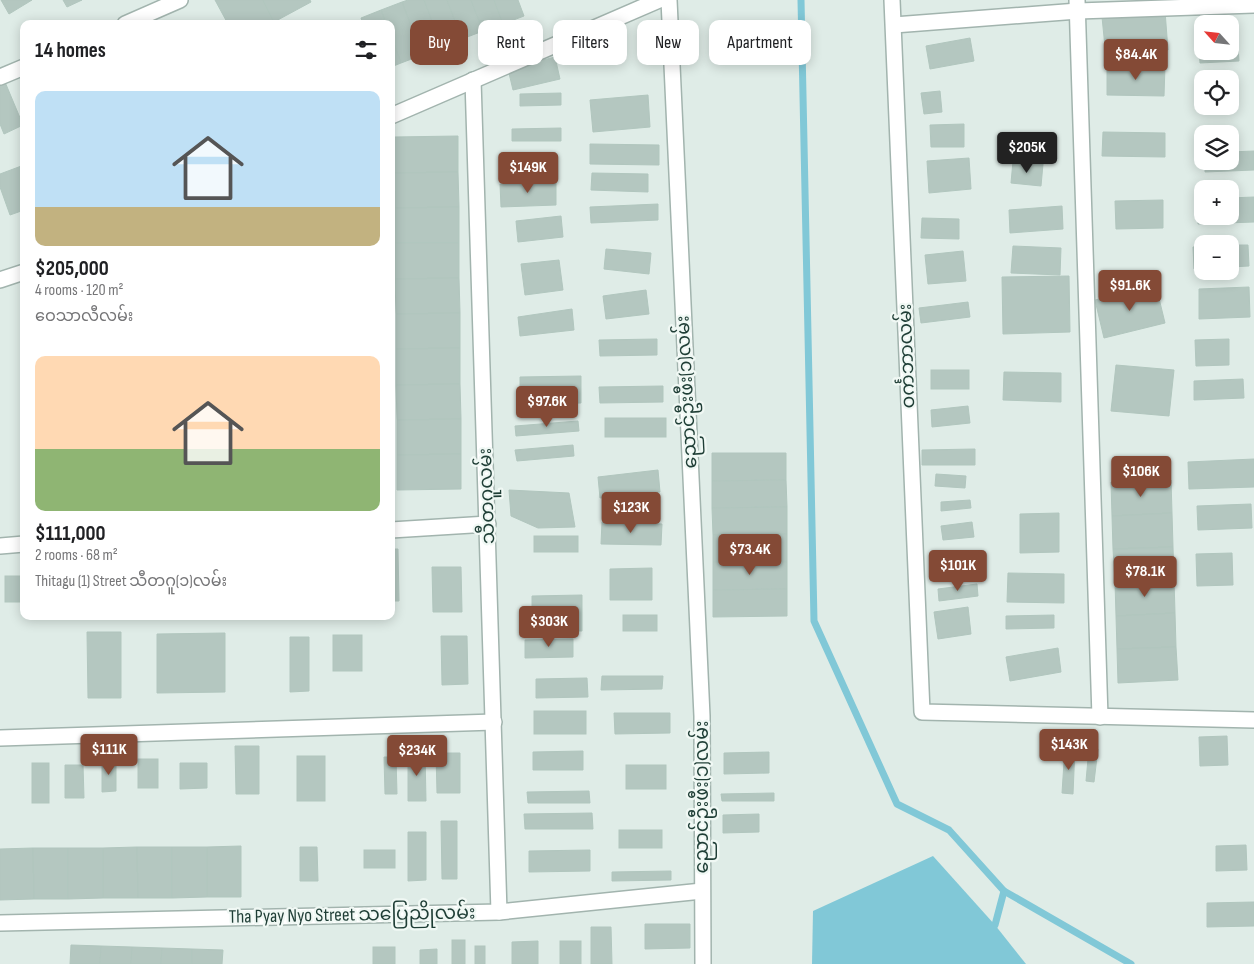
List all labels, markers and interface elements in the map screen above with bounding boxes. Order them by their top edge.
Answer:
north arrow [1194,15,1239,60]
map controls [1194,15,1239,280]
chip: Buy [410,20,468,65]
chip: Rent [478,20,543,65]
chip: Filters [553,20,627,65]
chip: New [637,20,699,65]
chip: Apartment [709,20,811,65]
icon: filters [352,36,380,64]
text: 14 homes [35,38,106,63]
pin: $84.4K [1095,38,1177,81]
text: $84.4K [1115,45,1157,64]
button: locate [1194,70,1239,115]
icon: home [163,123,253,213]
button: layers [1194,125,1239,170]
pin: $205K [992,132,1062,174]
text: $205K [1008,138,1046,157]
pin: $149K [493,152,563,194]
text: $149K [509,158,547,177]
button: + [1194,180,1239,225]
button: − [1194,235,1239,280]
text: $205,000 [35,256,109,281]
pin: $91.6K [1089,270,1171,312]
text: $91.6K [1109,276,1151,295]
text: 4 rooms · 120 m² [35,281,123,300]
street label: ဝင်္ကဘာလမ်း [890,303,920,409]
text: ဝေသာလီလမ်း [35,307,133,326]
street label: ညောင်ဦးဖီး(၁)လမ်း [668,315,705,469]
pin: $97.6K [506,386,588,428]
icon: home [163,388,253,478]
text: $97.6K [527,392,567,411]
street label: သီတဂူလမ်း [470,447,504,545]
pin: $106K [1106,456,1176,498]
text: $106K [1122,462,1160,481]
pin: $123K [596,492,666,534]
text: $123K [613,498,649,517]
text: $111,000 [35,521,106,546]
pin: $73.4K [709,534,791,576]
text: $73.4K [729,540,771,559]
text: 2 rooms · 68 m² [35,546,118,565]
pin: $101K [923,550,993,592]
text: $101K [940,556,976,575]
pin: $78.1K [1104,556,1186,598]
text: $78.1K [1125,562,1165,581]
text: Thitagu (1) Street သီတဂူ(၁)လမ်း [35,572,227,591]
pin: $303K [514,606,584,648]
text: $303K [530,612,568,631]
street label: ညောင်ဦးဖီး(၁)လမ်း [687,720,717,874]
pin: $143K [1034,728,1104,771]
pin: $111K [74,734,144,776]
pin: $234K [382,734,452,777]
text: $143K [1050,735,1088,754]
text: $111K [91,740,127,759]
text: $234K [398,741,436,760]
street label: Tha Pyay Nyo Street သပြေညိုလမ်း [228,897,476,932]

